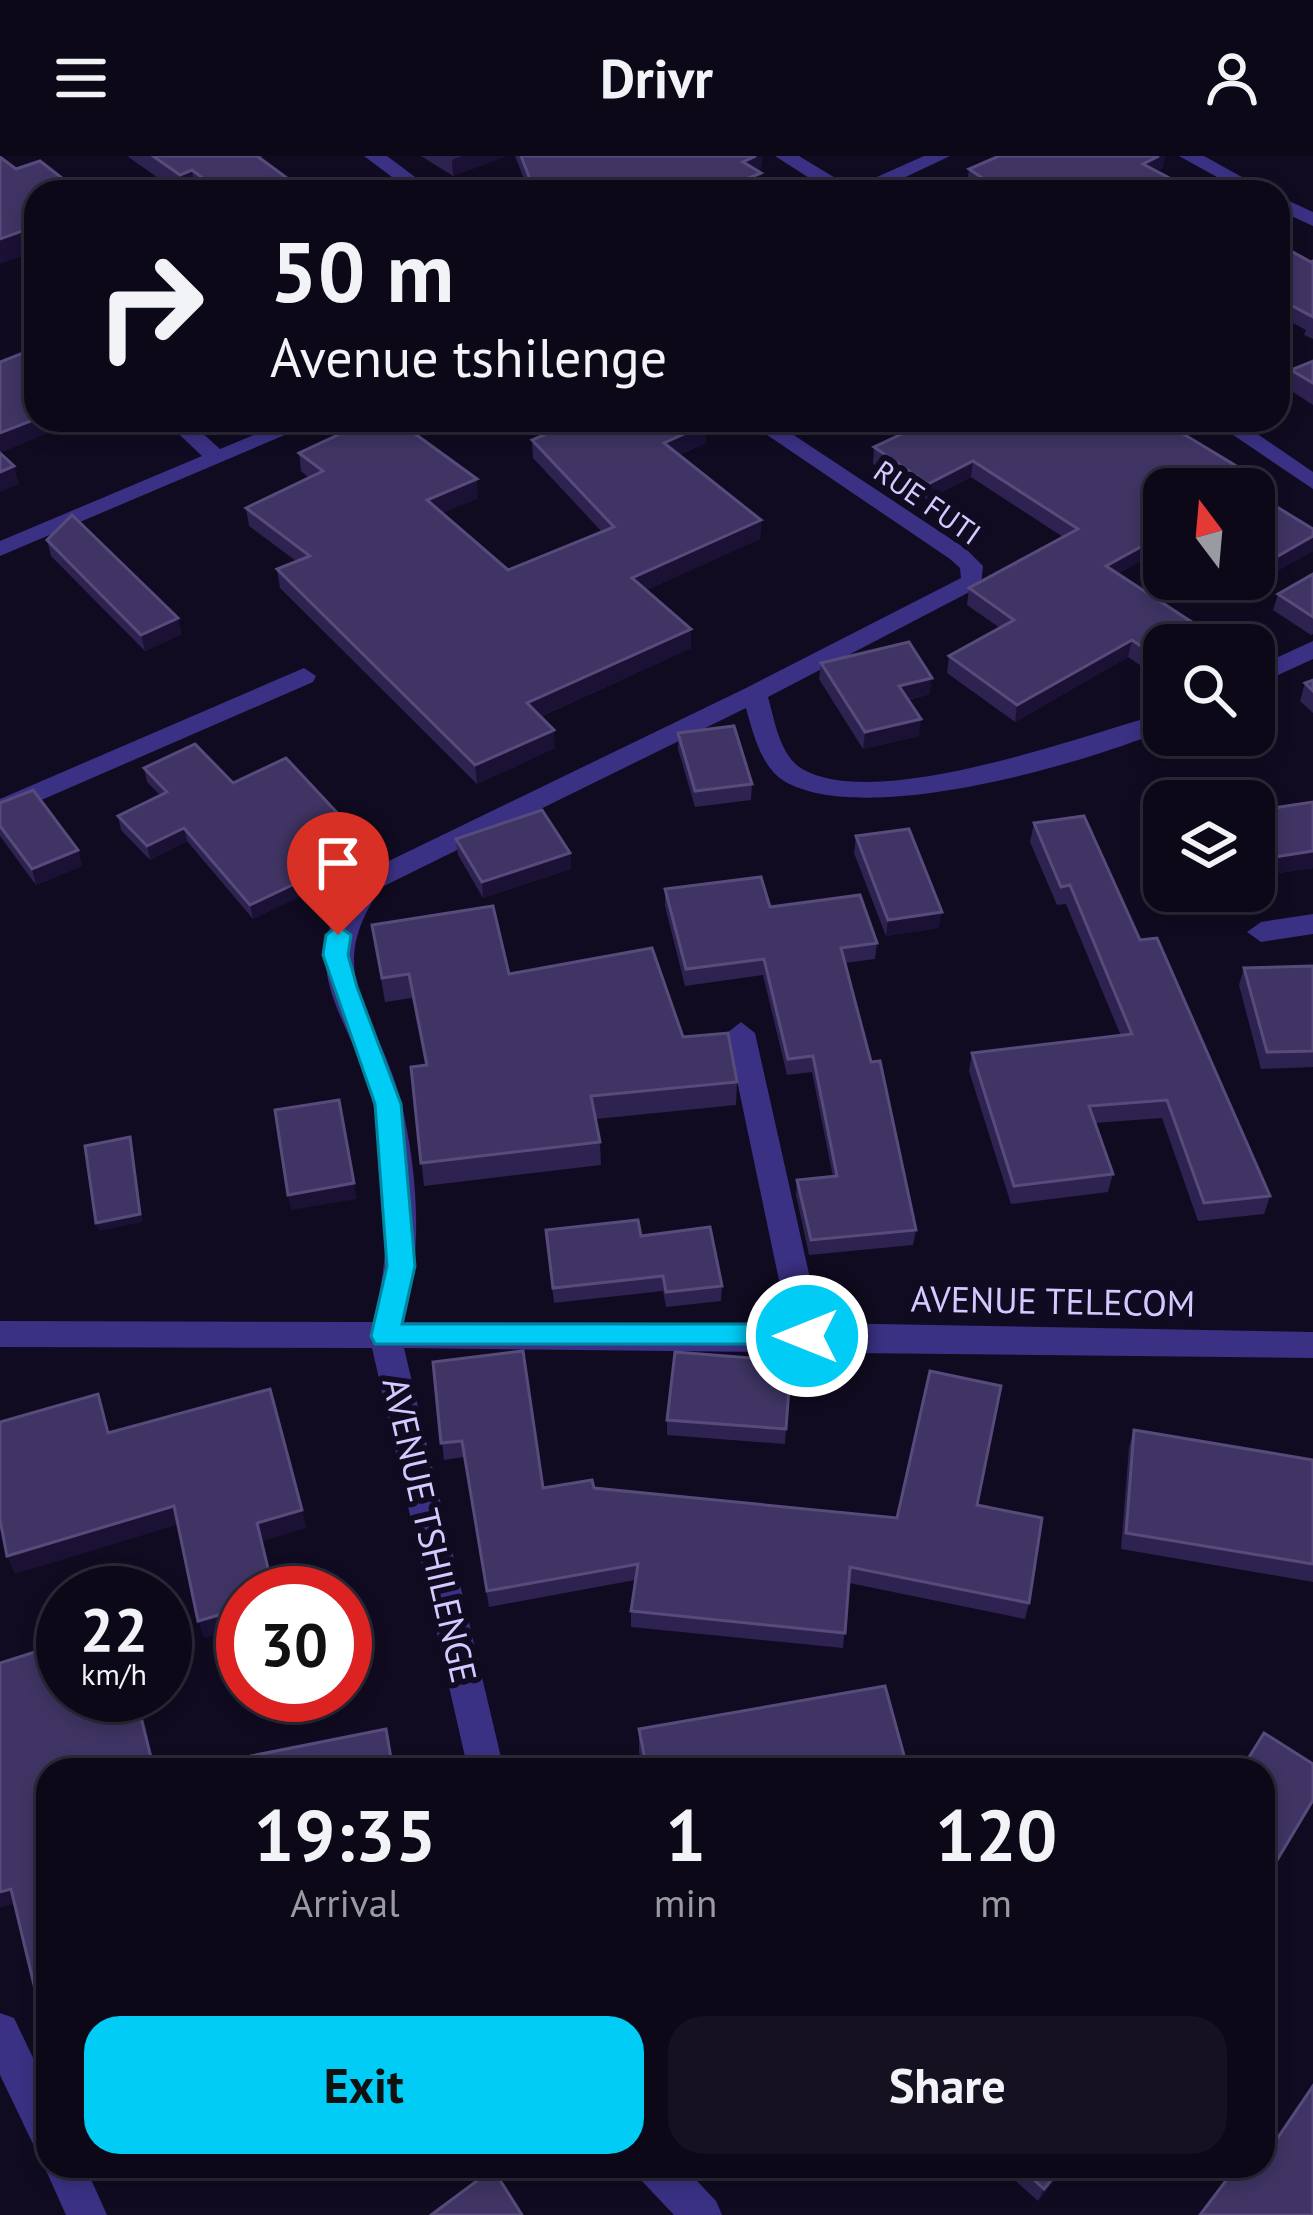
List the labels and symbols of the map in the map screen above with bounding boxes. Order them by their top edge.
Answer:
street label: RUE FUTI [867,451,989,553]
north arrow [1143,468,1275,600]
pin [287,812,389,935]
position arrow [744,1273,870,1399]
street label: AVENUE TELECOM [910,1275,1196,1326]
street label: AVENUE TSHILENGE [373,1373,488,1687]
speed limit sign: 30 [216,1566,372,1722]

